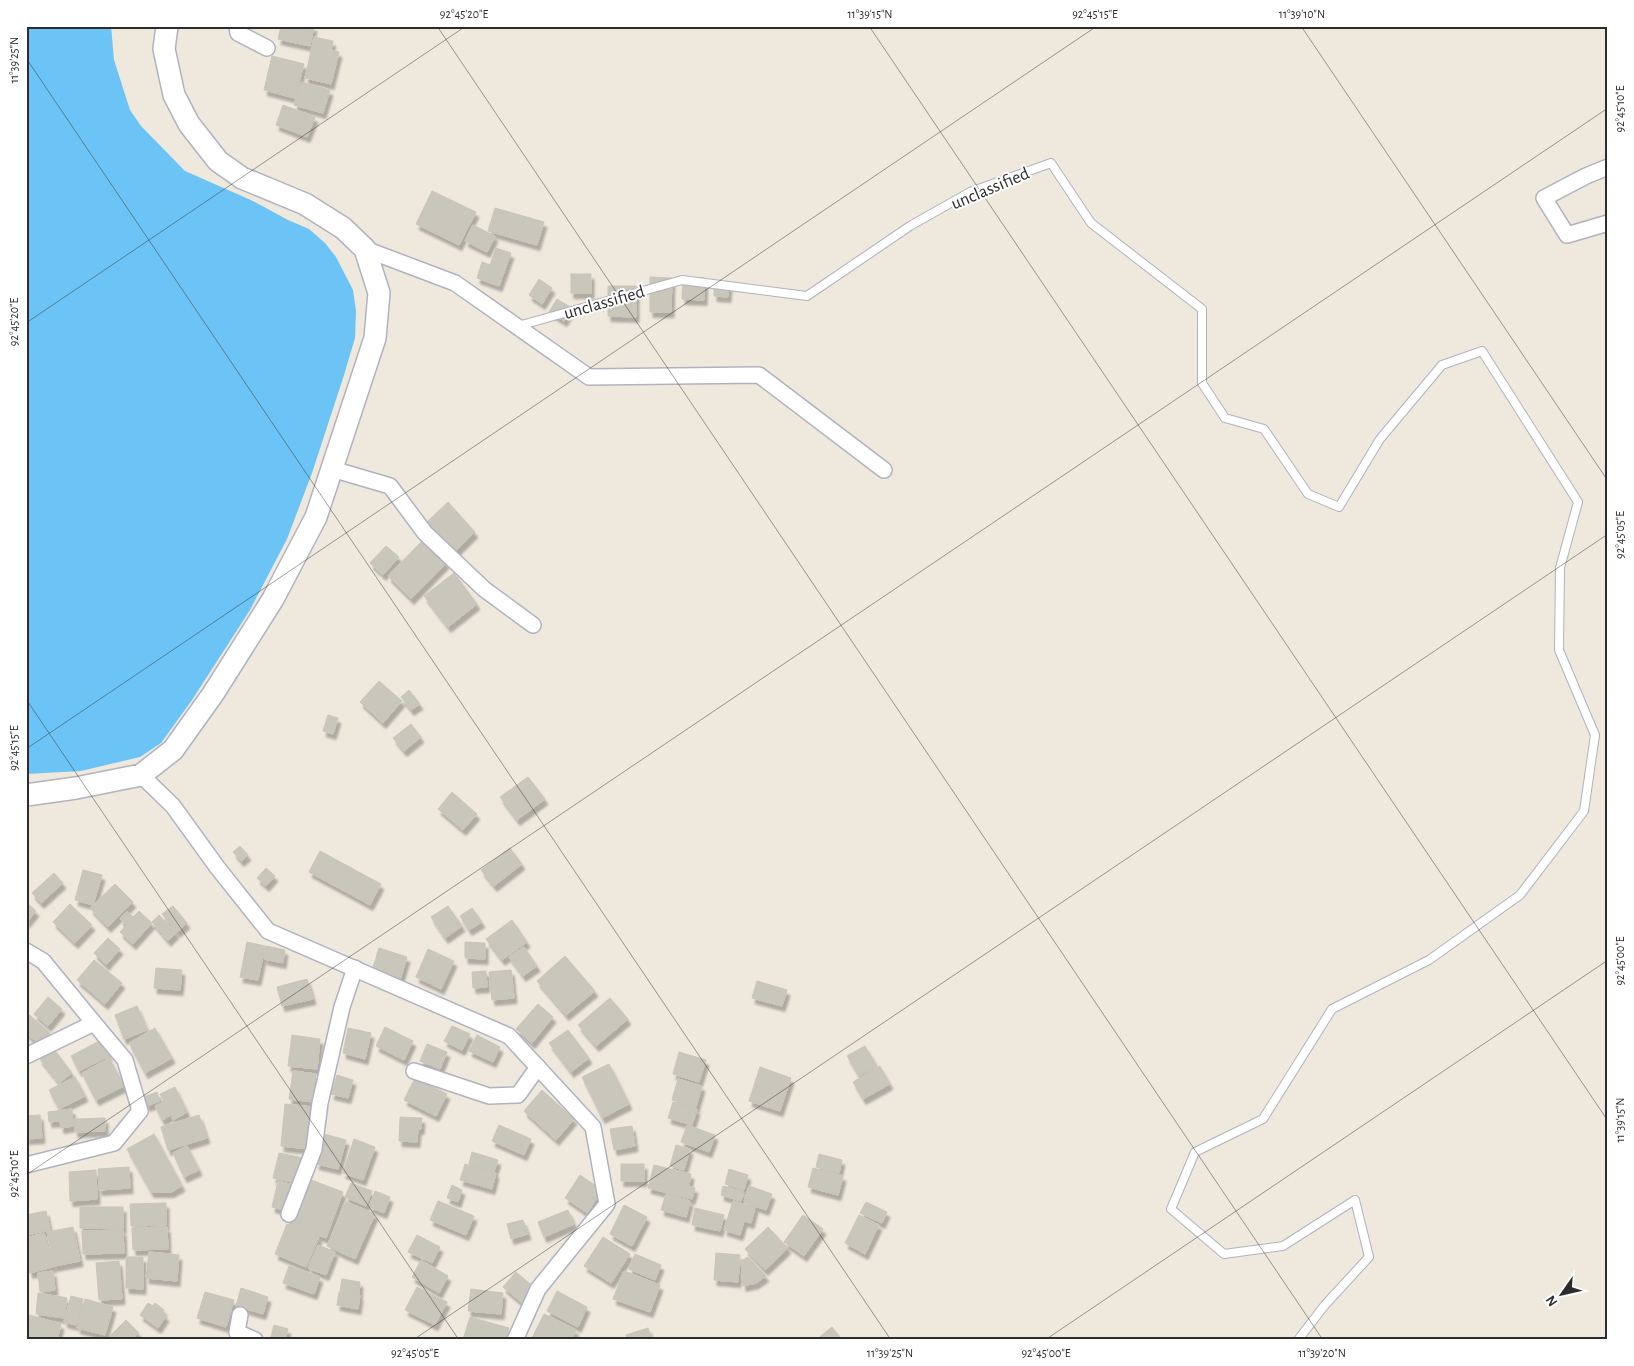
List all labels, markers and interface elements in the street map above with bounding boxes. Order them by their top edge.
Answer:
text: 92°45'20"E [440,8,488,20]
text: 11°39'15"N [847,8,893,20]
text: 92°45'15"E [1072,8,1118,20]
text: 11°39'10"N [1279,8,1325,20]
text: 11°39'25"N [8,37,20,83]
text: 92°45'10"E [1614,85,1626,133]
street label: unclassified [949,164,1032,213]
street label: unclassified [562,283,647,323]
text: 92°45'20"E [8,298,20,346]
text: 92°45'05"E [1614,511,1626,559]
text: 92°45'15"E [8,725,20,771]
text: 92°45'00"E [1614,936,1626,986]
text: 11°39'15"N [1614,1097,1626,1143]
text: 92°45'10"E [8,1150,20,1198]
north arrow [1536,1268,1586,1318]
text: N [1544,1293,1561,1309]
text: 92°45'05"E [391,1347,439,1359]
text: 11°39'25"N [867,1347,913,1359]
text: 92°45'00"E [1021,1347,1071,1359]
text: 11°39'20"N [1298,1347,1346,1359]

